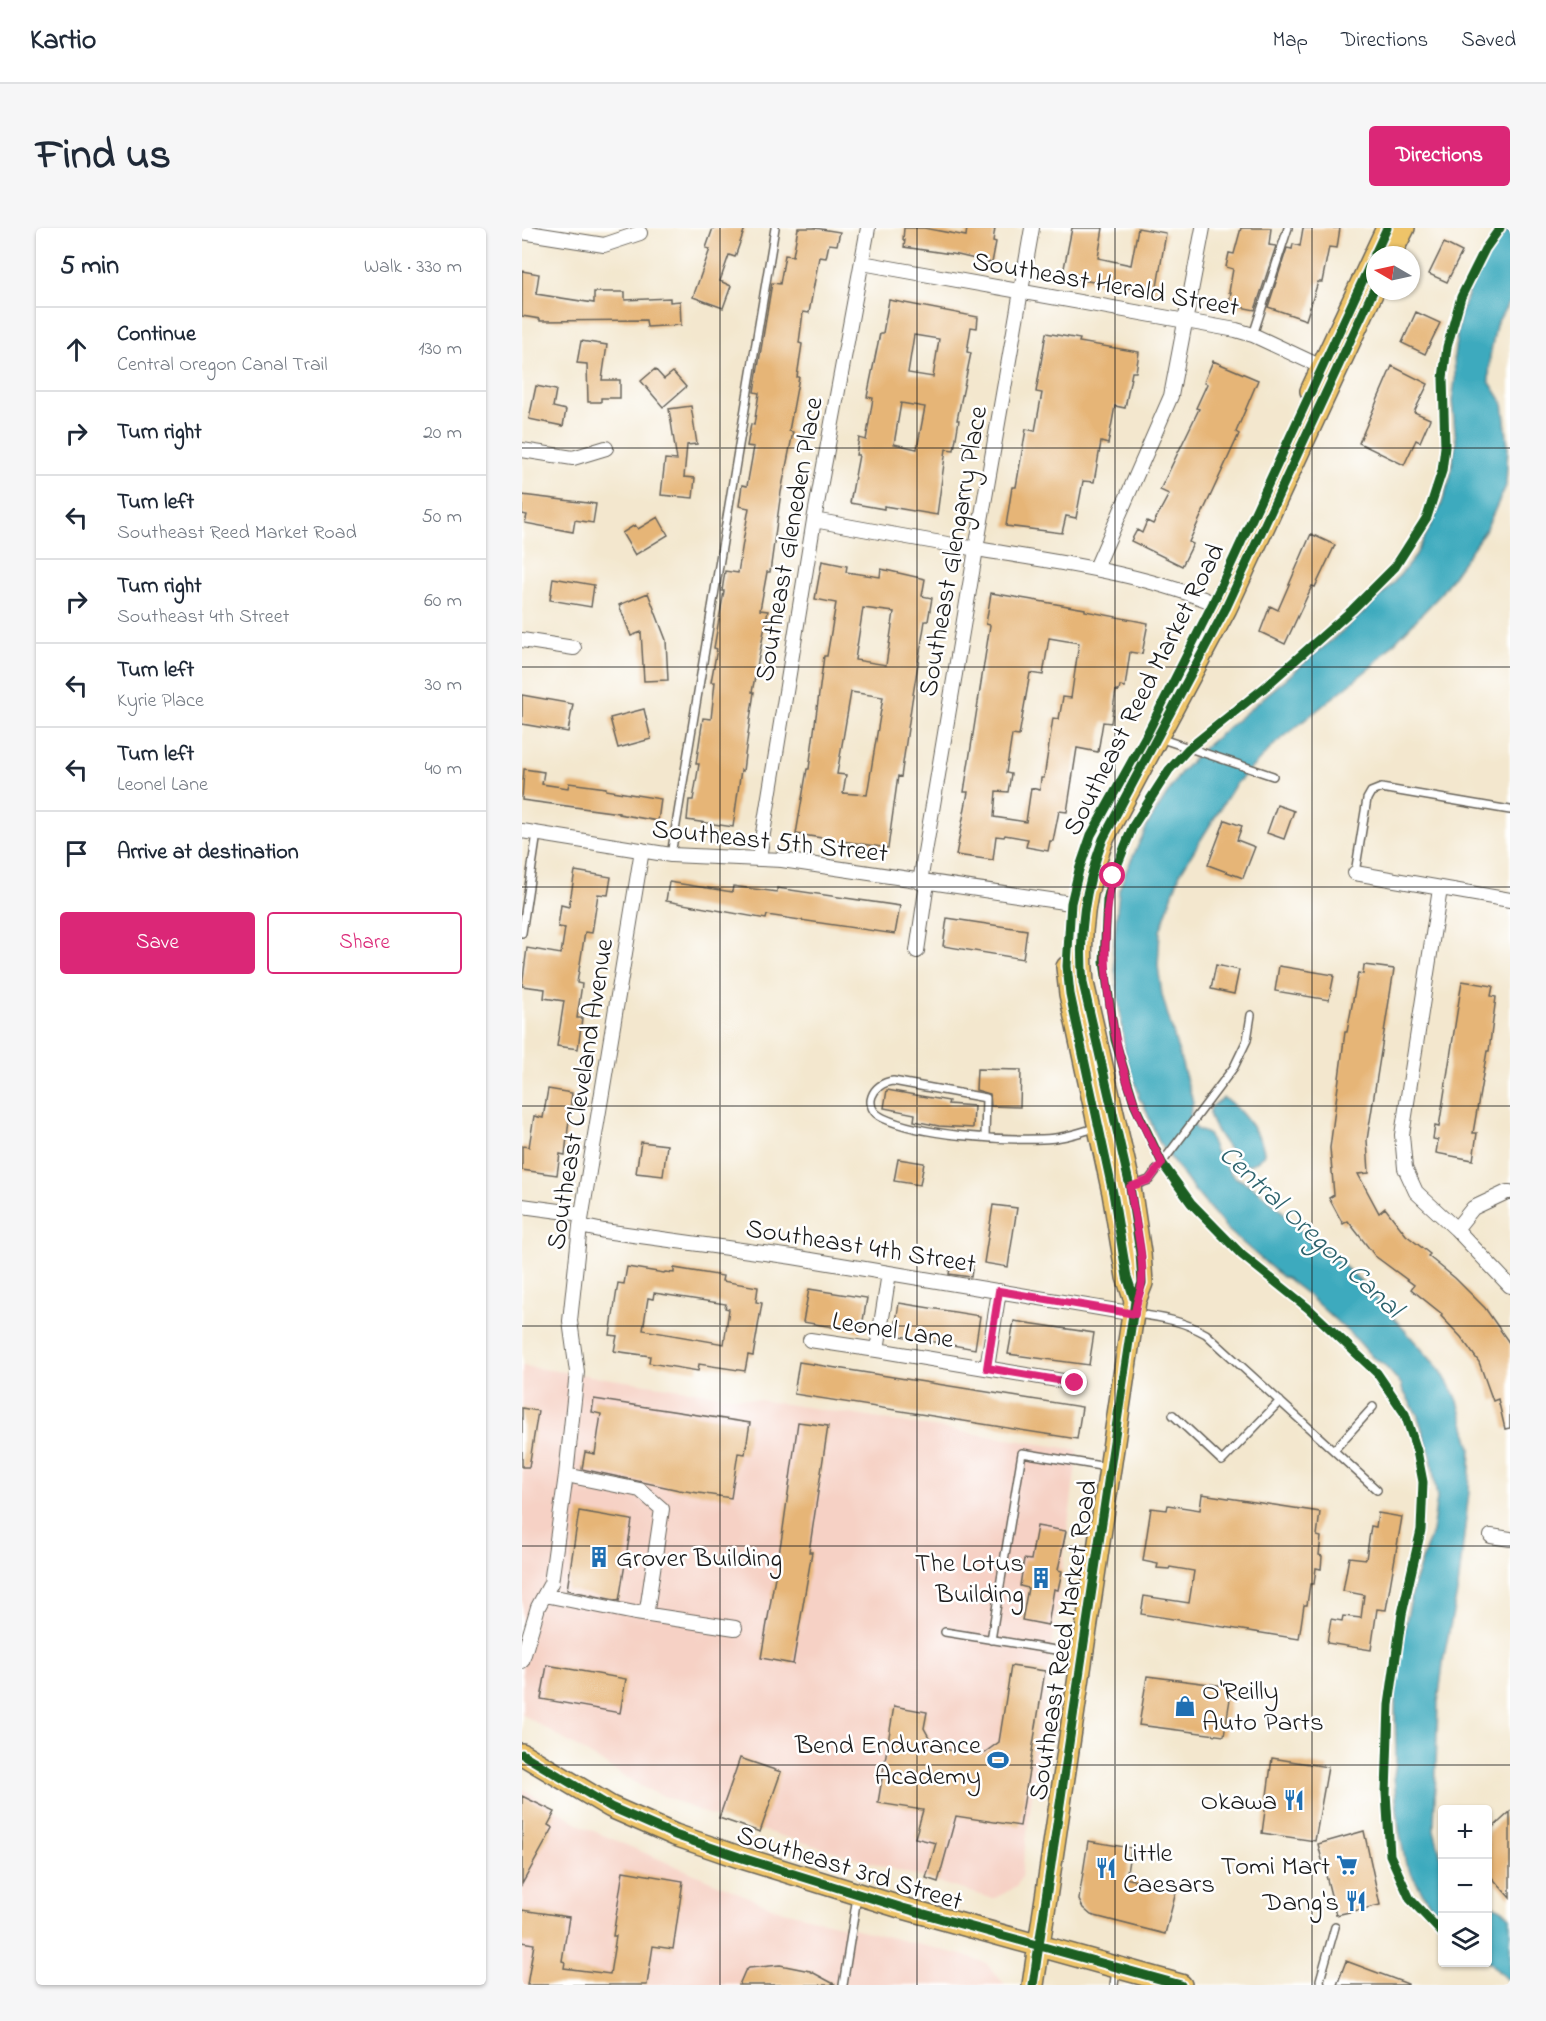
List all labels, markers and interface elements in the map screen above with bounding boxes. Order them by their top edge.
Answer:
text: Kartio [30,21,96,62]
text: Map [1272,26,1308,56]
text: Directions [1341,26,1428,56]
text: Saved [1461,26,1516,56]
text: Find us [36,126,171,187]
button: Directions [1369,126,1510,186]
street label: Southeast Herald Street [969,243,1242,328]
north arrow [1366,246,1420,300]
text: 5 min [60,248,119,286]
text: Walk · 330 m [364,253,462,282]
text: Continue [117,319,196,351]
icon: ahead [60,333,93,366]
text: 130 m [418,335,462,364]
text: Central Oregon Canal Trail [117,351,328,380]
street label: Southeast Gleneden Place [746,393,835,685]
street label: Southeast Glengarry Place [910,402,999,700]
icon: right [60,417,93,450]
text: Turn right [117,417,202,449]
text: 20 m [423,419,462,448]
text: Turn left [117,487,194,519]
icon: left [60,501,93,534]
text: 50 m [421,503,462,532]
text: Southeast Reed Market Road [117,519,357,548]
street label: Southeast Reed Market Road [1054,537,1236,843]
text: Turn right [117,571,202,603]
icon: right [60,585,93,618]
text: 60 m [424,587,462,616]
text: Southeast 4th Street [117,603,289,632]
text: Turn left [117,655,194,687]
icon: left [60,669,93,702]
text: 30 m [425,671,462,700]
text: Kyrie Place [117,687,204,716]
text: Turn left [117,739,194,771]
icon: left [60,753,93,786]
text: 40 m [425,755,462,784]
text: Leonel Lane [117,771,208,800]
street label: Southeast 5th Street [650,811,890,874]
icon: arrive [60,837,93,870]
text: Arrive at destination [117,837,299,869]
route start [1099,862,1125,888]
button: Save [60,912,255,974]
button: Share [267,912,462,974]
street label: Southeast Cleveland Avenue [538,935,625,1253]
water label: Central Oregon Canal [1208,1136,1413,1331]
street label: Southeast 4th Street [743,1210,979,1285]
street label: Leonel Lane [829,1303,957,1360]
route end [1061,1369,1087,1395]
street label: Southeast Reed Market Road [1020,1477,1109,1803]
place label: Grover Building [616,1540,782,1579]
building icon: Grover Building [587,1545,611,1569]
place label: The Lotus Building [915,1545,1024,1615]
building icon: The Lotus Building [1029,1566,1053,1590]
place label: O'Reilly Auto Parts [1202,1673,1324,1743]
shop icon: O'Reilly Auto Parts [1173,1694,1197,1718]
place label: Bend Endurance Academy [794,1727,982,1797]
sports icon: Bend Endurance Academy [986,1748,1010,1772]
place label: Okawa [1201,1783,1277,1822]
restaurant icon: Okawa [1282,1788,1306,1812]
map controls [1438,1805,1492,1967]
button: + [1438,1805,1492,1859]
street label: Southeast 3rd Street [732,1816,967,1922]
place label: Little Caesars [1123,1835,1215,1905]
place label: Tomi Mart [1221,1848,1330,1887]
supermarket icon: Tomi Mart [1335,1853,1359,1877]
restaurant icon: Little Caesars [1094,1856,1118,1880]
button: − [1438,1859,1492,1913]
place label: Dang's [1262,1884,1339,1923]
restaurant icon: Dang's [1344,1889,1368,1913]
button: layers [1438,1913,1492,1967]

